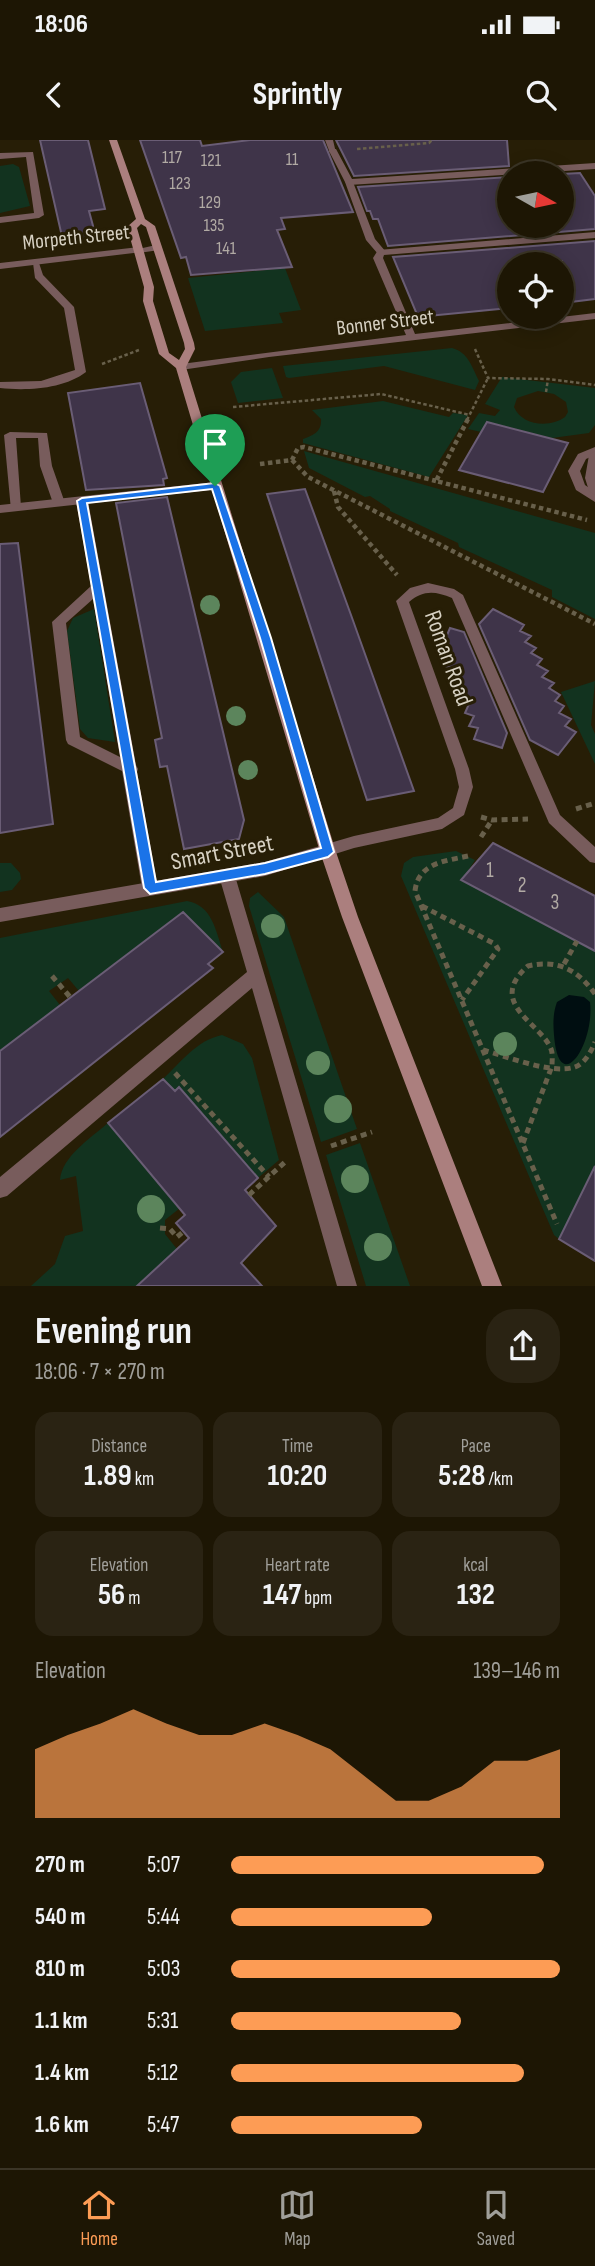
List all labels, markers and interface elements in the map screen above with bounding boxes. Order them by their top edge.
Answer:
text: 18:06 [35,9,88,40]
text: Sprintly [253,75,342,114]
icon: back [35,76,73,114]
icon: search [522,76,560,114]
house number: 117 [162,147,183,168]
house number: 11 [286,149,299,170]
house number: 121 [201,150,222,171]
north arrow [497,161,574,238]
map controls [497,161,574,329]
house number: 123 [169,173,191,194]
house number: 129 [199,192,221,213]
house number: 135 [203,215,225,236]
street label: Morpeth Street [21,219,131,256]
house number: 141 [216,238,237,259]
button: locate [497,252,574,329]
street label: Bonner Street [335,304,435,341]
pin [185,414,245,486]
icon: arrive [196,425,234,463]
street label: Roman Road [418,606,479,710]
street label: Smart Street [168,828,276,877]
house number: 1 [486,858,494,883]
house number: 2 [518,873,526,898]
house number: 3 [551,890,559,915]
text: Evening run [35,1309,192,1354]
button: share [486,1309,560,1383]
text: 18:06 · 7 × 270 m [35,1358,165,1386]
text: Distance [91,1435,147,1458]
text: Time [282,1435,313,1458]
text: Pace [461,1435,491,1458]
text: 1.89 [84,1458,132,1494]
text: 10:20 [268,1458,327,1494]
text: 5:28 [438,1458,486,1494]
text: km [132,1468,154,1491]
text: /km [486,1468,513,1491]
text: Elevation [90,1554,148,1577]
text: Heart rate [265,1554,330,1577]
text: kcal [463,1554,488,1577]
text: 56 [98,1577,125,1613]
text: 147 [263,1577,301,1613]
text: 132 [457,1577,495,1613]
text: m [125,1587,140,1610]
text: bpm [301,1587,332,1610]
text: Elevation [35,1657,106,1685]
text: 139–146 m [473,1657,560,1685]
text: 270 m [35,1851,85,1879]
text: 5:07 [147,1851,180,1879]
text: 540 m [35,1903,86,1931]
text: 5:44 [147,1903,180,1931]
text: 810 m [35,1955,85,1983]
text: 5:03 [147,1955,180,1983]
text: 1.1 km [35,2007,88,2035]
text: 5:31 [147,2007,178,2035]
text: 1.4 km [35,2059,89,2087]
text: 5:12 [147,2059,178,2087]
text: 1.6 km [35,2111,89,2139]
text: 5:47 [147,2111,179,2139]
tab: Home [80,2186,118,2251]
tab: Map [278,2186,316,2251]
tab: Saved [477,2186,515,2251]

